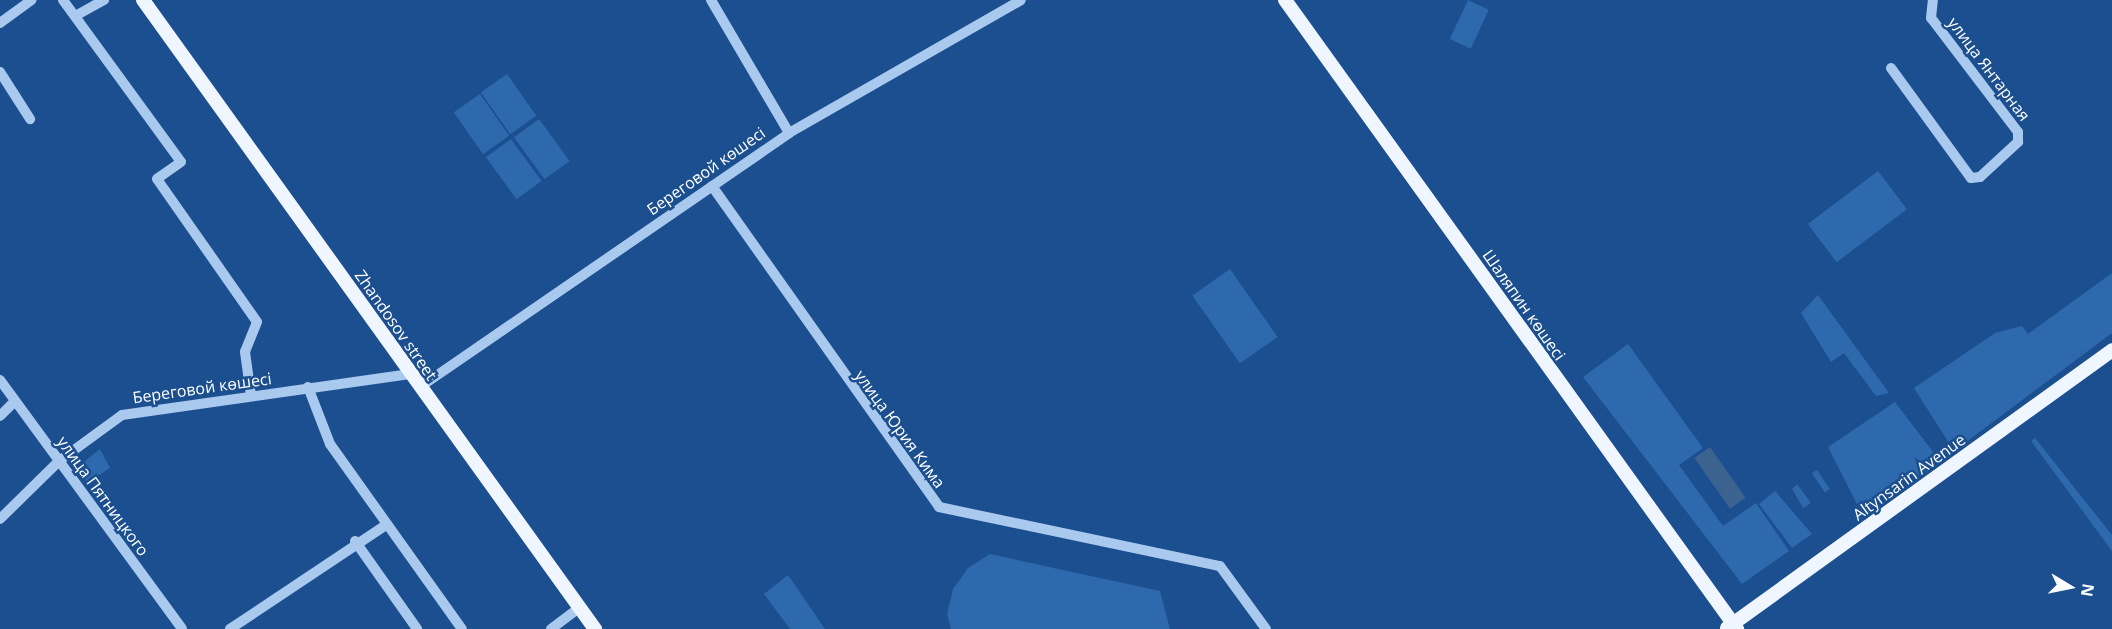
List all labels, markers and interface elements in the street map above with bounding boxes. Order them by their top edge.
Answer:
street label: улица Янтарная [1944,13,2034,125]
street label: Береговой көшесі [643,123,769,219]
street label: Шаляпин көшесі [1479,246,1569,364]
street label: Zhandosov street [351,266,441,384]
street label: улица Юрия Кима [851,366,949,492]
street label: Береговой көшесі [131,369,273,407]
street label: Altynsarin Avenue [1849,430,1969,524]
street label: улица Пятницкого [53,432,153,560]
north arrow [2040,557,2100,617]
text: N [2076,582,2100,598]

